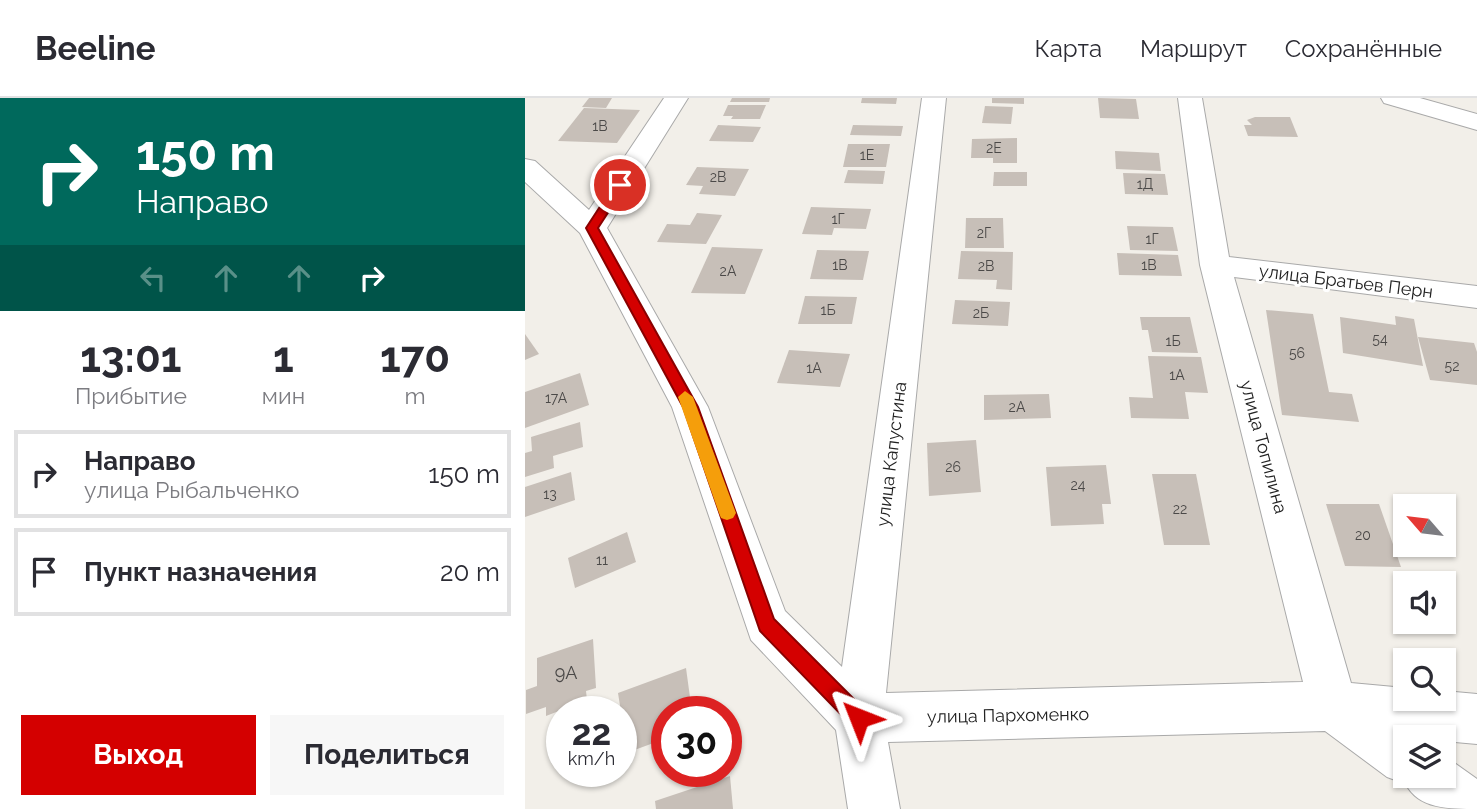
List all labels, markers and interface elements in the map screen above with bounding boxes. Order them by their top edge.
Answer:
text: Beeline [35,29,156,68]
text: Карта [1034,34,1102,63]
text: Маршрут [1140,34,1247,63]
text: Сохранённые [1285,34,1442,63]
house number: 1В [592,118,608,134]
text: 150 m [136,124,275,181]
icon: right [21,126,112,217]
house number: 2Е [986,140,1002,156]
house number: 1Е [860,147,874,163]
pin [590,155,650,215]
icon: arrive [601,166,639,204]
house number: 2В [710,169,726,185]
house number: 1Д [1137,176,1153,192]
text: Направо [136,183,268,220]
house number: 1Г [831,211,845,227]
house number: 2Г [977,225,991,241]
house number: 1Г [1145,231,1159,247]
house number: 1В [832,257,848,273]
house number: 1В [1141,257,1157,273]
house number: 2В [978,258,994,274]
icon: left [134,259,172,297]
icon: ahead [207,259,245,297]
icon: ahead [280,259,318,297]
icon: right [353,259,391,297]
street label: улица Братьев Перн [1258,260,1434,302]
house number: 2А [720,263,737,279]
house number: 1Б [820,302,836,318]
house number: 2Б [973,305,989,321]
house number: 54 [1372,331,1388,347]
text: 13:01 [80,333,181,382]
text: 1 [273,333,294,382]
text: 170 [380,333,450,382]
house number: 1Б [1165,333,1181,349]
house number: 56 [1289,345,1305,361]
house number: 52 [1445,358,1459,374]
house number: 1А [806,360,822,376]
house number: 1А [1169,367,1185,383]
street label: улица Топилина [1236,378,1292,516]
street label: улица Капустина [872,380,910,528]
text: Прибытие [75,382,187,409]
text: мин [262,382,305,409]
text: m [404,382,426,409]
house number: 17А [545,390,568,406]
house number: 2А [1009,399,1026,415]
text: Направо [84,446,195,476]
icon: right [25,455,63,493]
text: 150 m [428,459,500,489]
house number: 26 [945,459,961,475]
text: улица Рыбальченко [84,476,299,503]
house number: 24 [1071,477,1086,493]
house number: 13 [543,486,557,502]
north arrow [1393,494,1456,556]
map controls [1393,494,1456,788]
house number: 22 [1173,501,1187,517]
house number: 20 [1355,527,1371,543]
house number: 11 [596,552,608,568]
icon: arrive [25,553,63,591]
text: Пункт назначения [84,557,317,587]
text: 20 m [440,557,500,587]
button: sound [1393,571,1456,634]
button: search [1393,648,1456,711]
house number: 9А [555,662,577,683]
position arrow [822,681,896,755]
speed limit sign: 30 [651,696,742,787]
street label: улица Пархоменко [927,703,1090,727]
text: 22 [572,712,611,753]
button: Выход [21,715,256,795]
button: Поделиться [270,715,504,795]
button: layers [1393,725,1456,788]
text: km/h [568,748,615,769]

